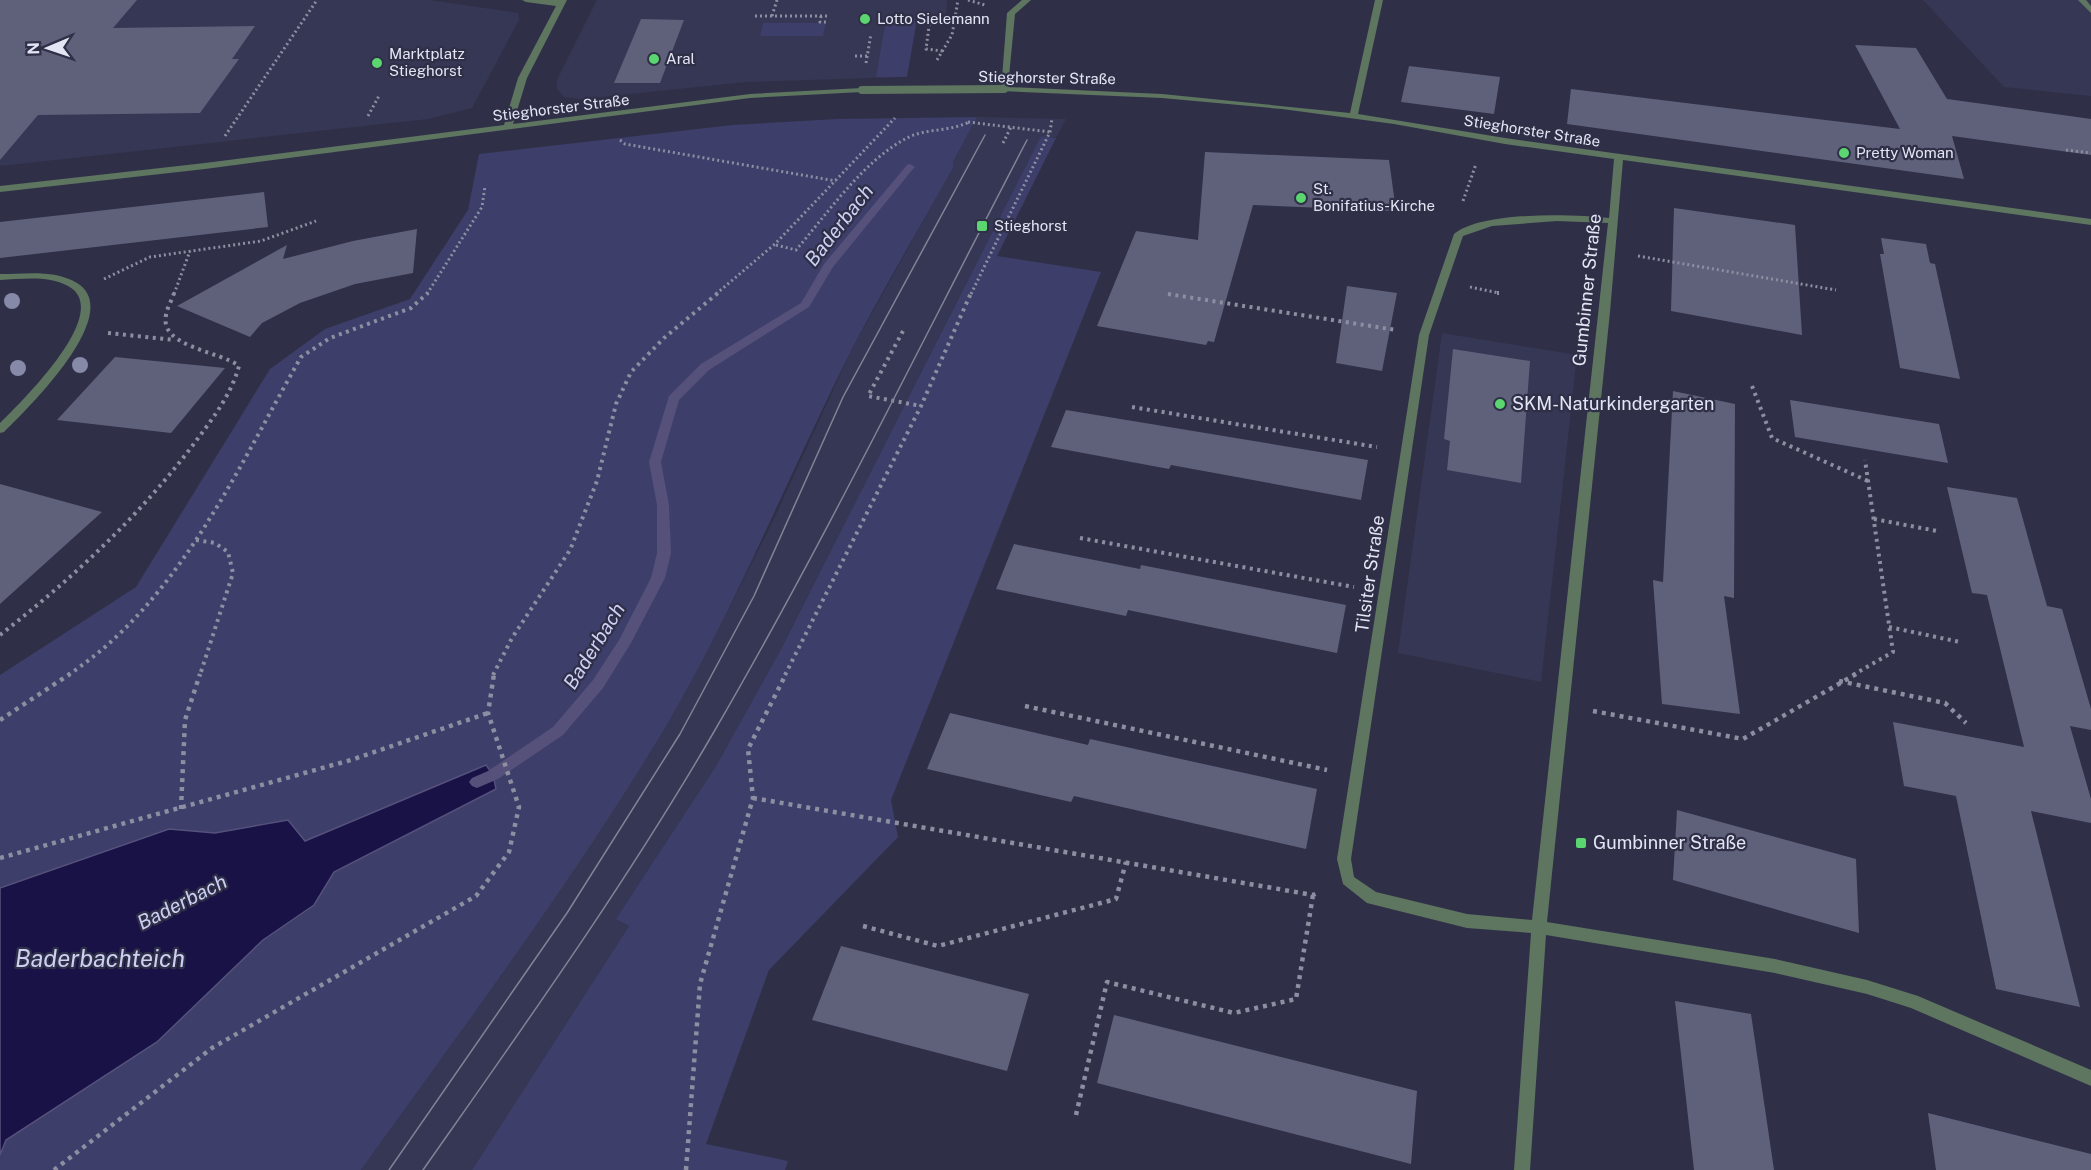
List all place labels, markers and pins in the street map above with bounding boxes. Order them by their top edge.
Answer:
place label: Lotto Sielemann [877,10,990,27]
marker: Lotto Sielemann [858,12,872,26]
place label: Marktplatz Stieghorst [389,45,465,79]
place label: Aral [666,50,695,67]
marker: Aral [647,52,661,66]
marker: Marktplatz Stieghorst [370,56,384,70]
place label: Pretty Woman [1856,144,1954,161]
marker: Pretty Woman [1837,146,1851,160]
place label: St. Bonifatius-Kirche [1313,180,1435,214]
marker: St. Bonifatius-Kirche [1294,191,1308,205]
place label: Stieghorst [994,217,1067,234]
marker: Stieghorst [975,219,989,233]
place label: SKM-Naturkindergarten [1512,393,1714,414]
marker: SKM-Naturkindergarten [1493,397,1507,411]
place label: Gumbinner Straße [1593,832,1746,853]
marker: Gumbinner Straße [1574,836,1588,850]

